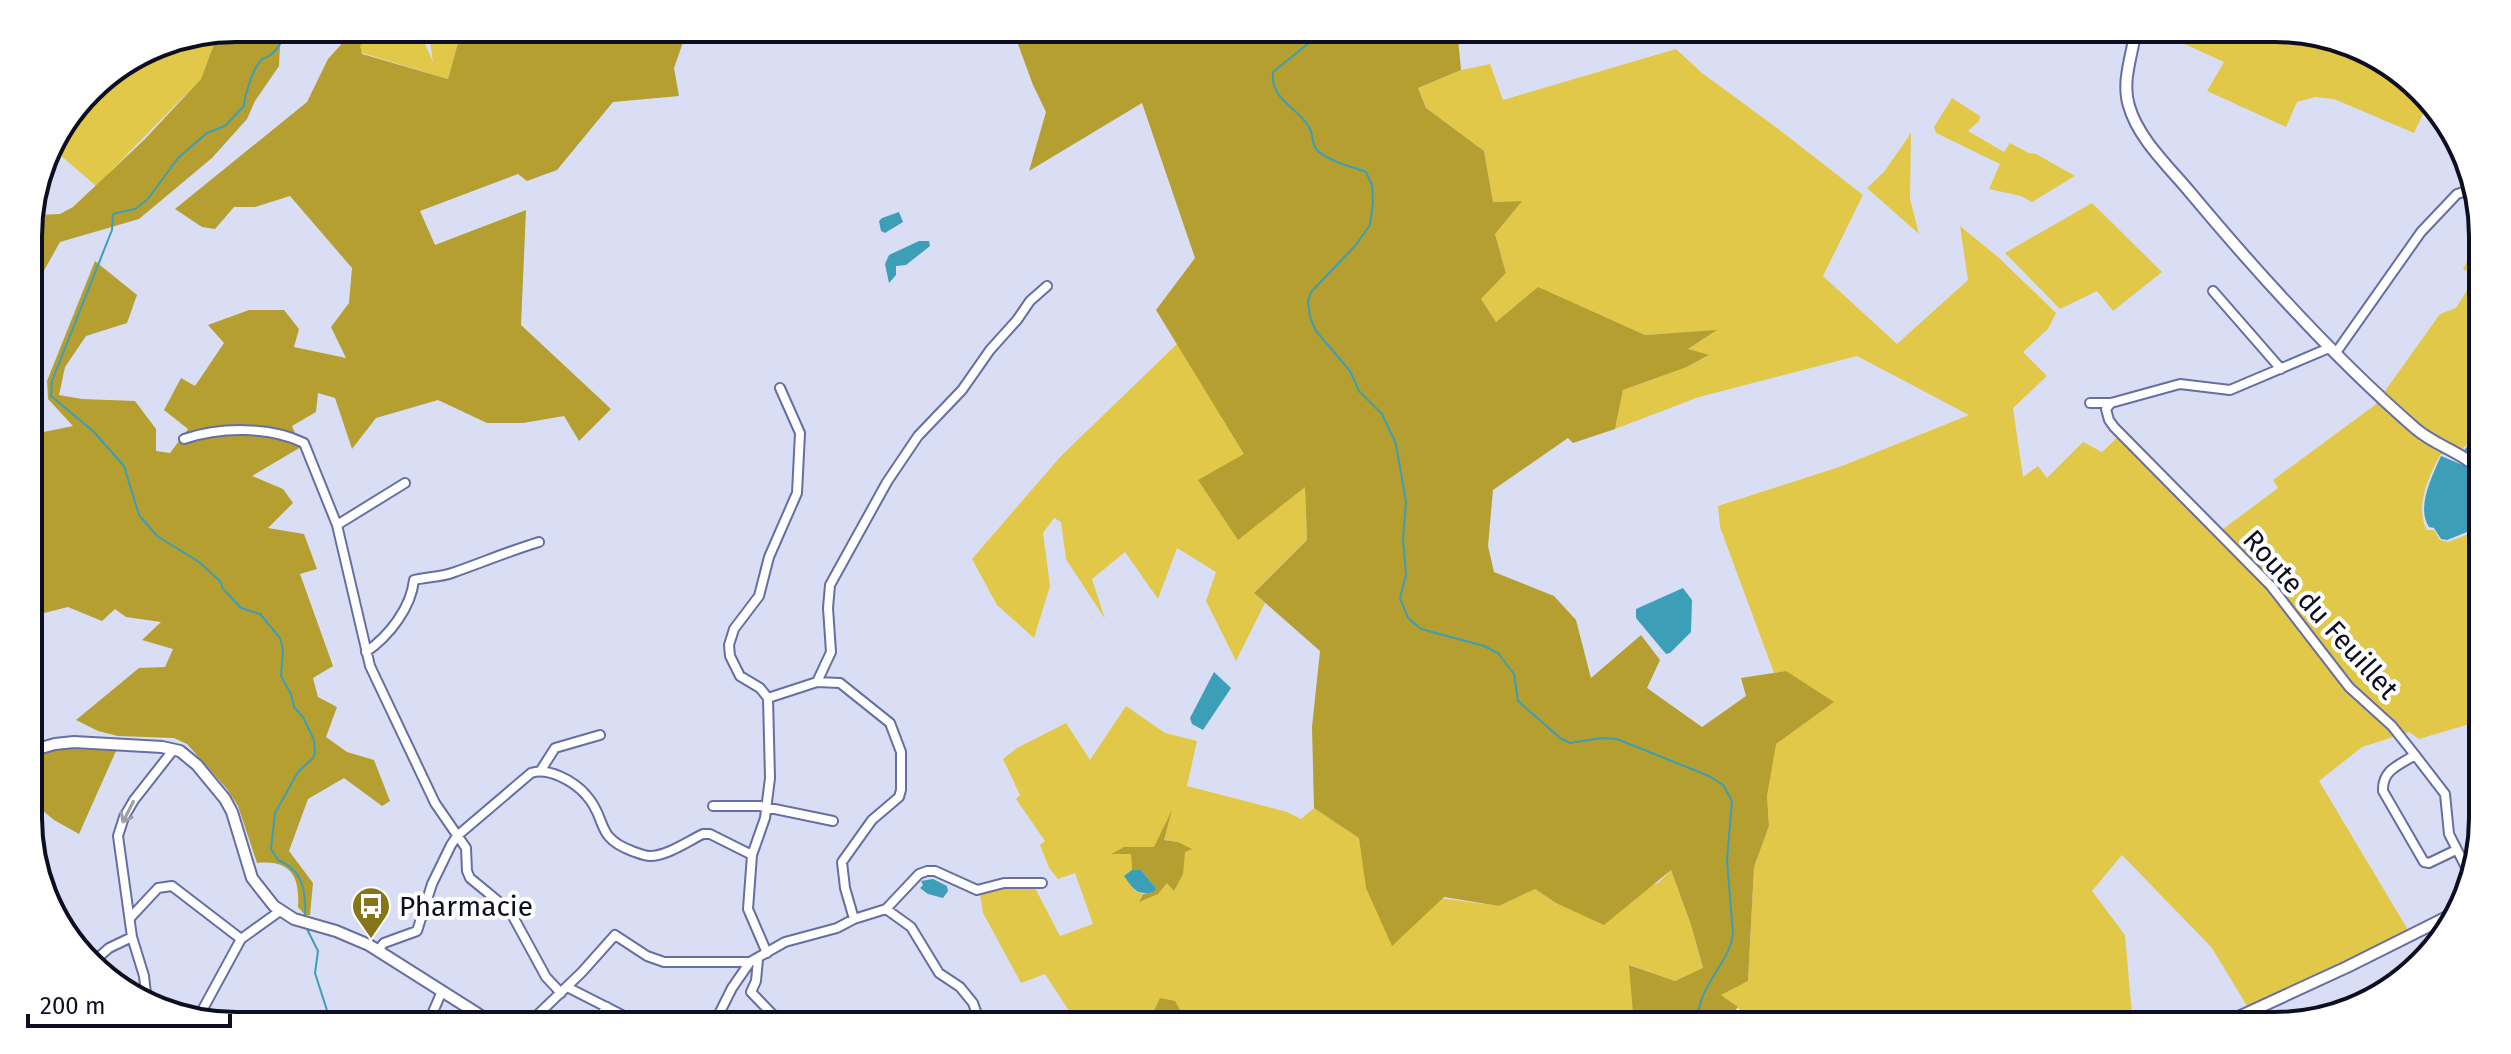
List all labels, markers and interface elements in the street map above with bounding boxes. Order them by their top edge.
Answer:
street label: Route du Feuillet [2236,523,2406,706]
one-way arrow [120,799,136,823]
bus stop icon: Pharmacie [350,885,392,940]
place label: Pharmacie [399,890,533,923]
scale bar [28,978,230,1028]
text: 200 m [40,992,106,1020]

